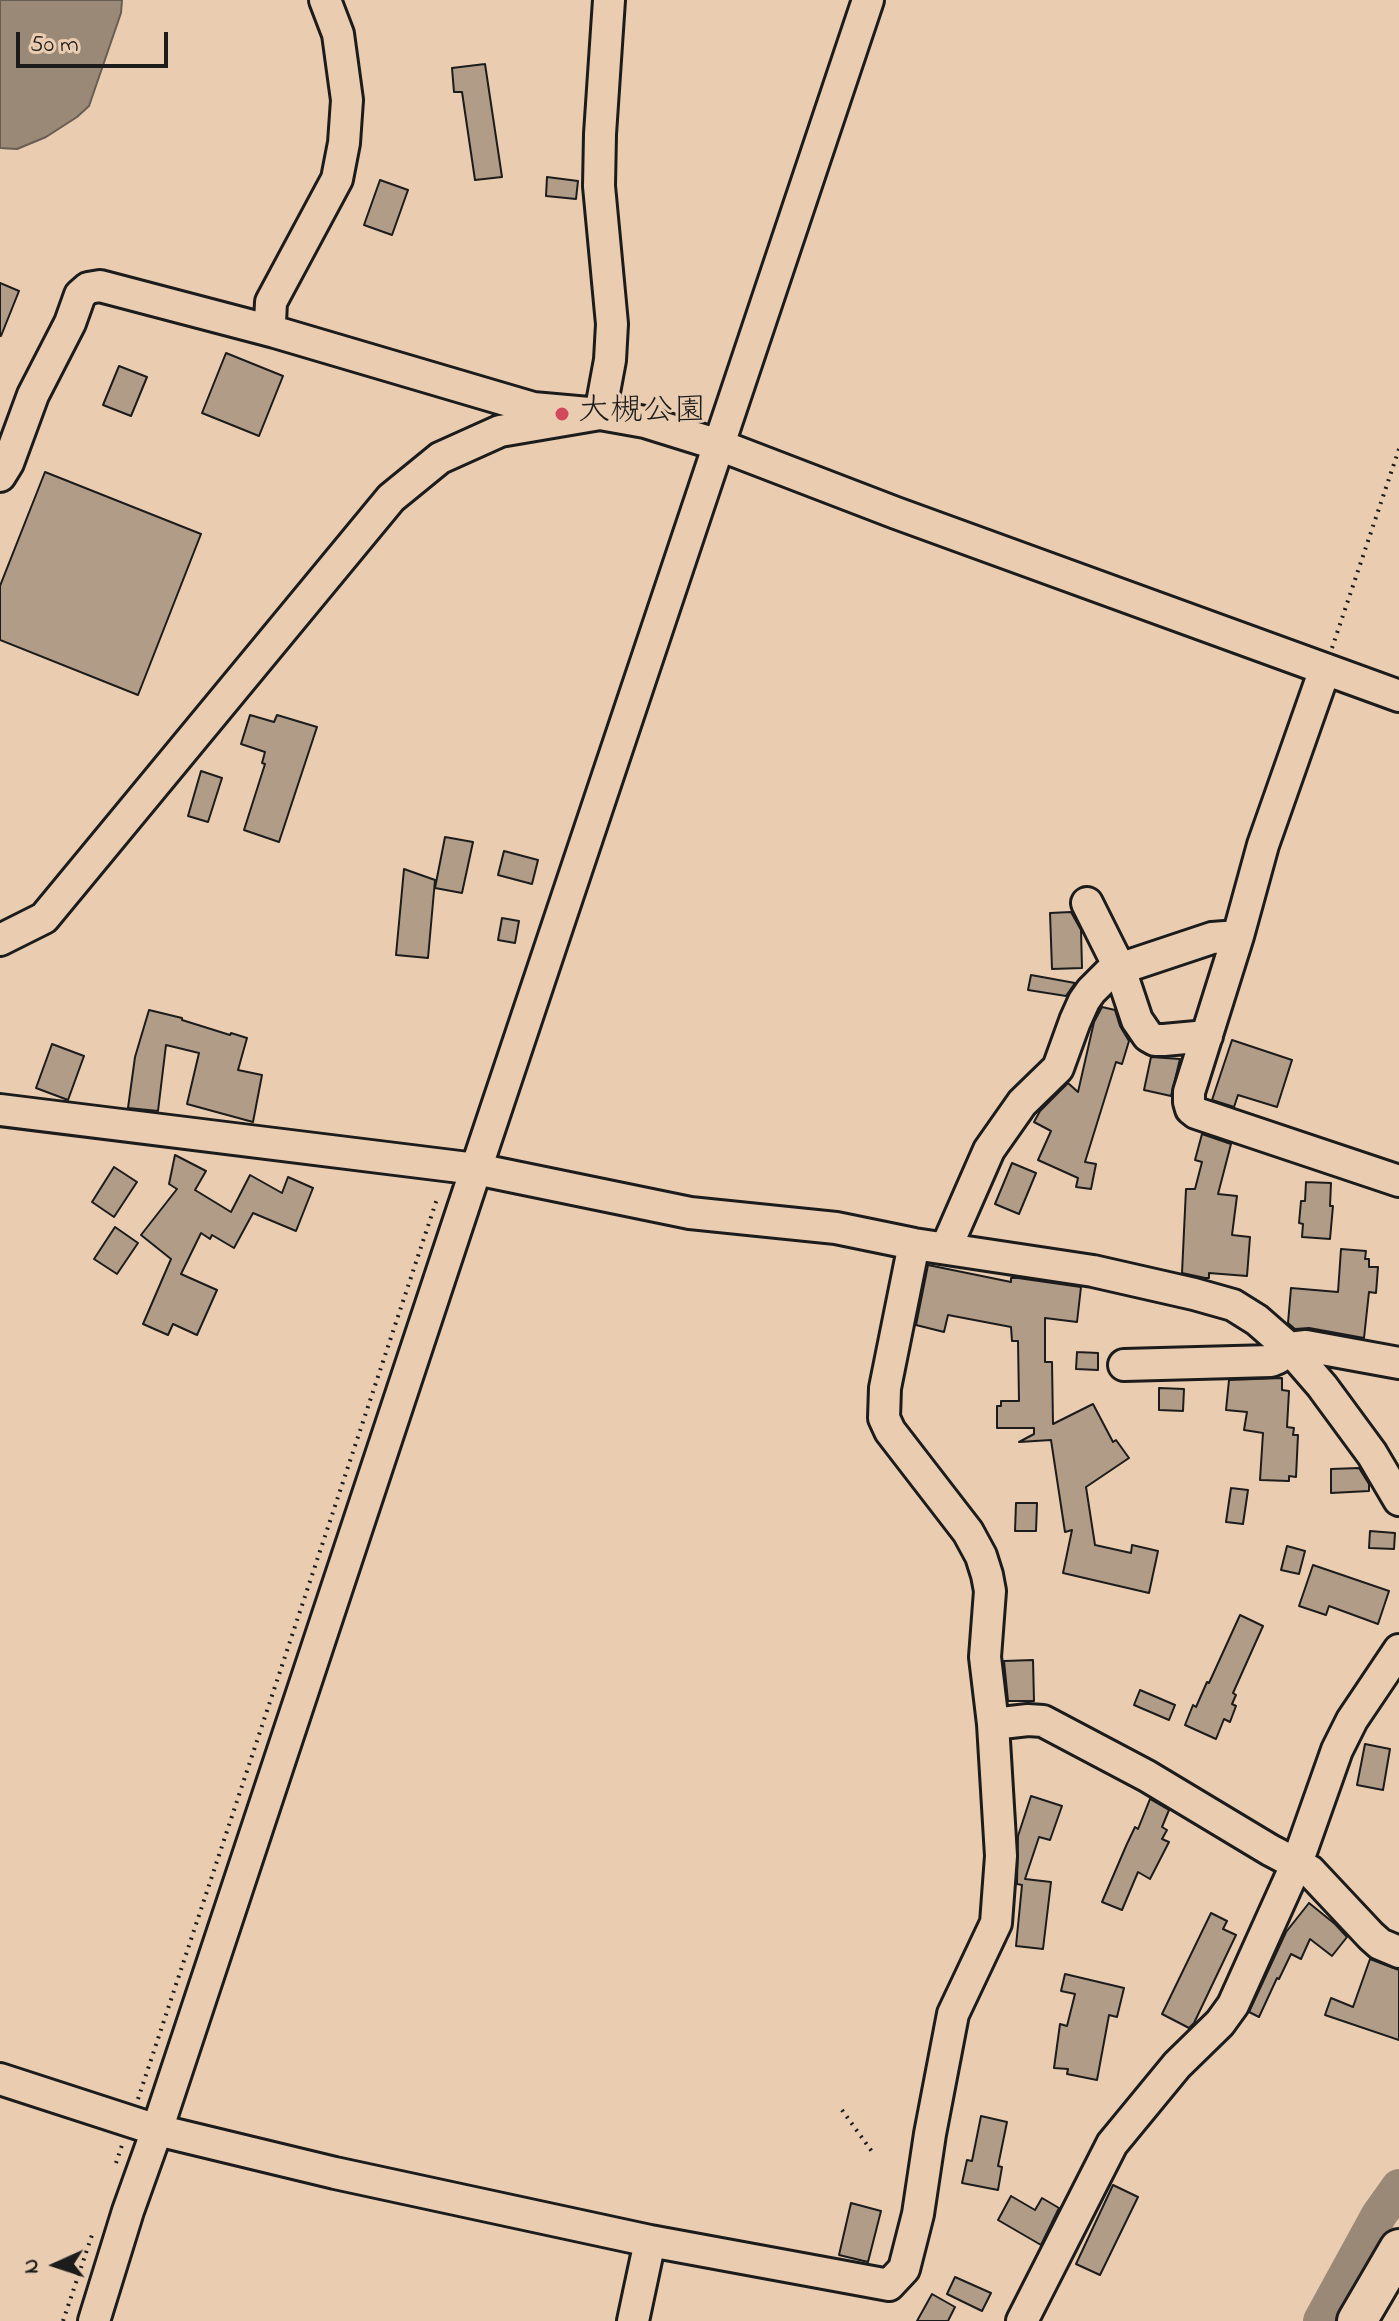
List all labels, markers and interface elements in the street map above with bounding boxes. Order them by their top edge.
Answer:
scale bar [20,16,172,66]
text: 50 m [30,28,79,63]
place label: 大槻公園 [578,395,706,433]
marker: 大槻公園 [553,405,571,423]
north arrow [16,2225,96,2305]
text: N [16,2258,48,2275]

